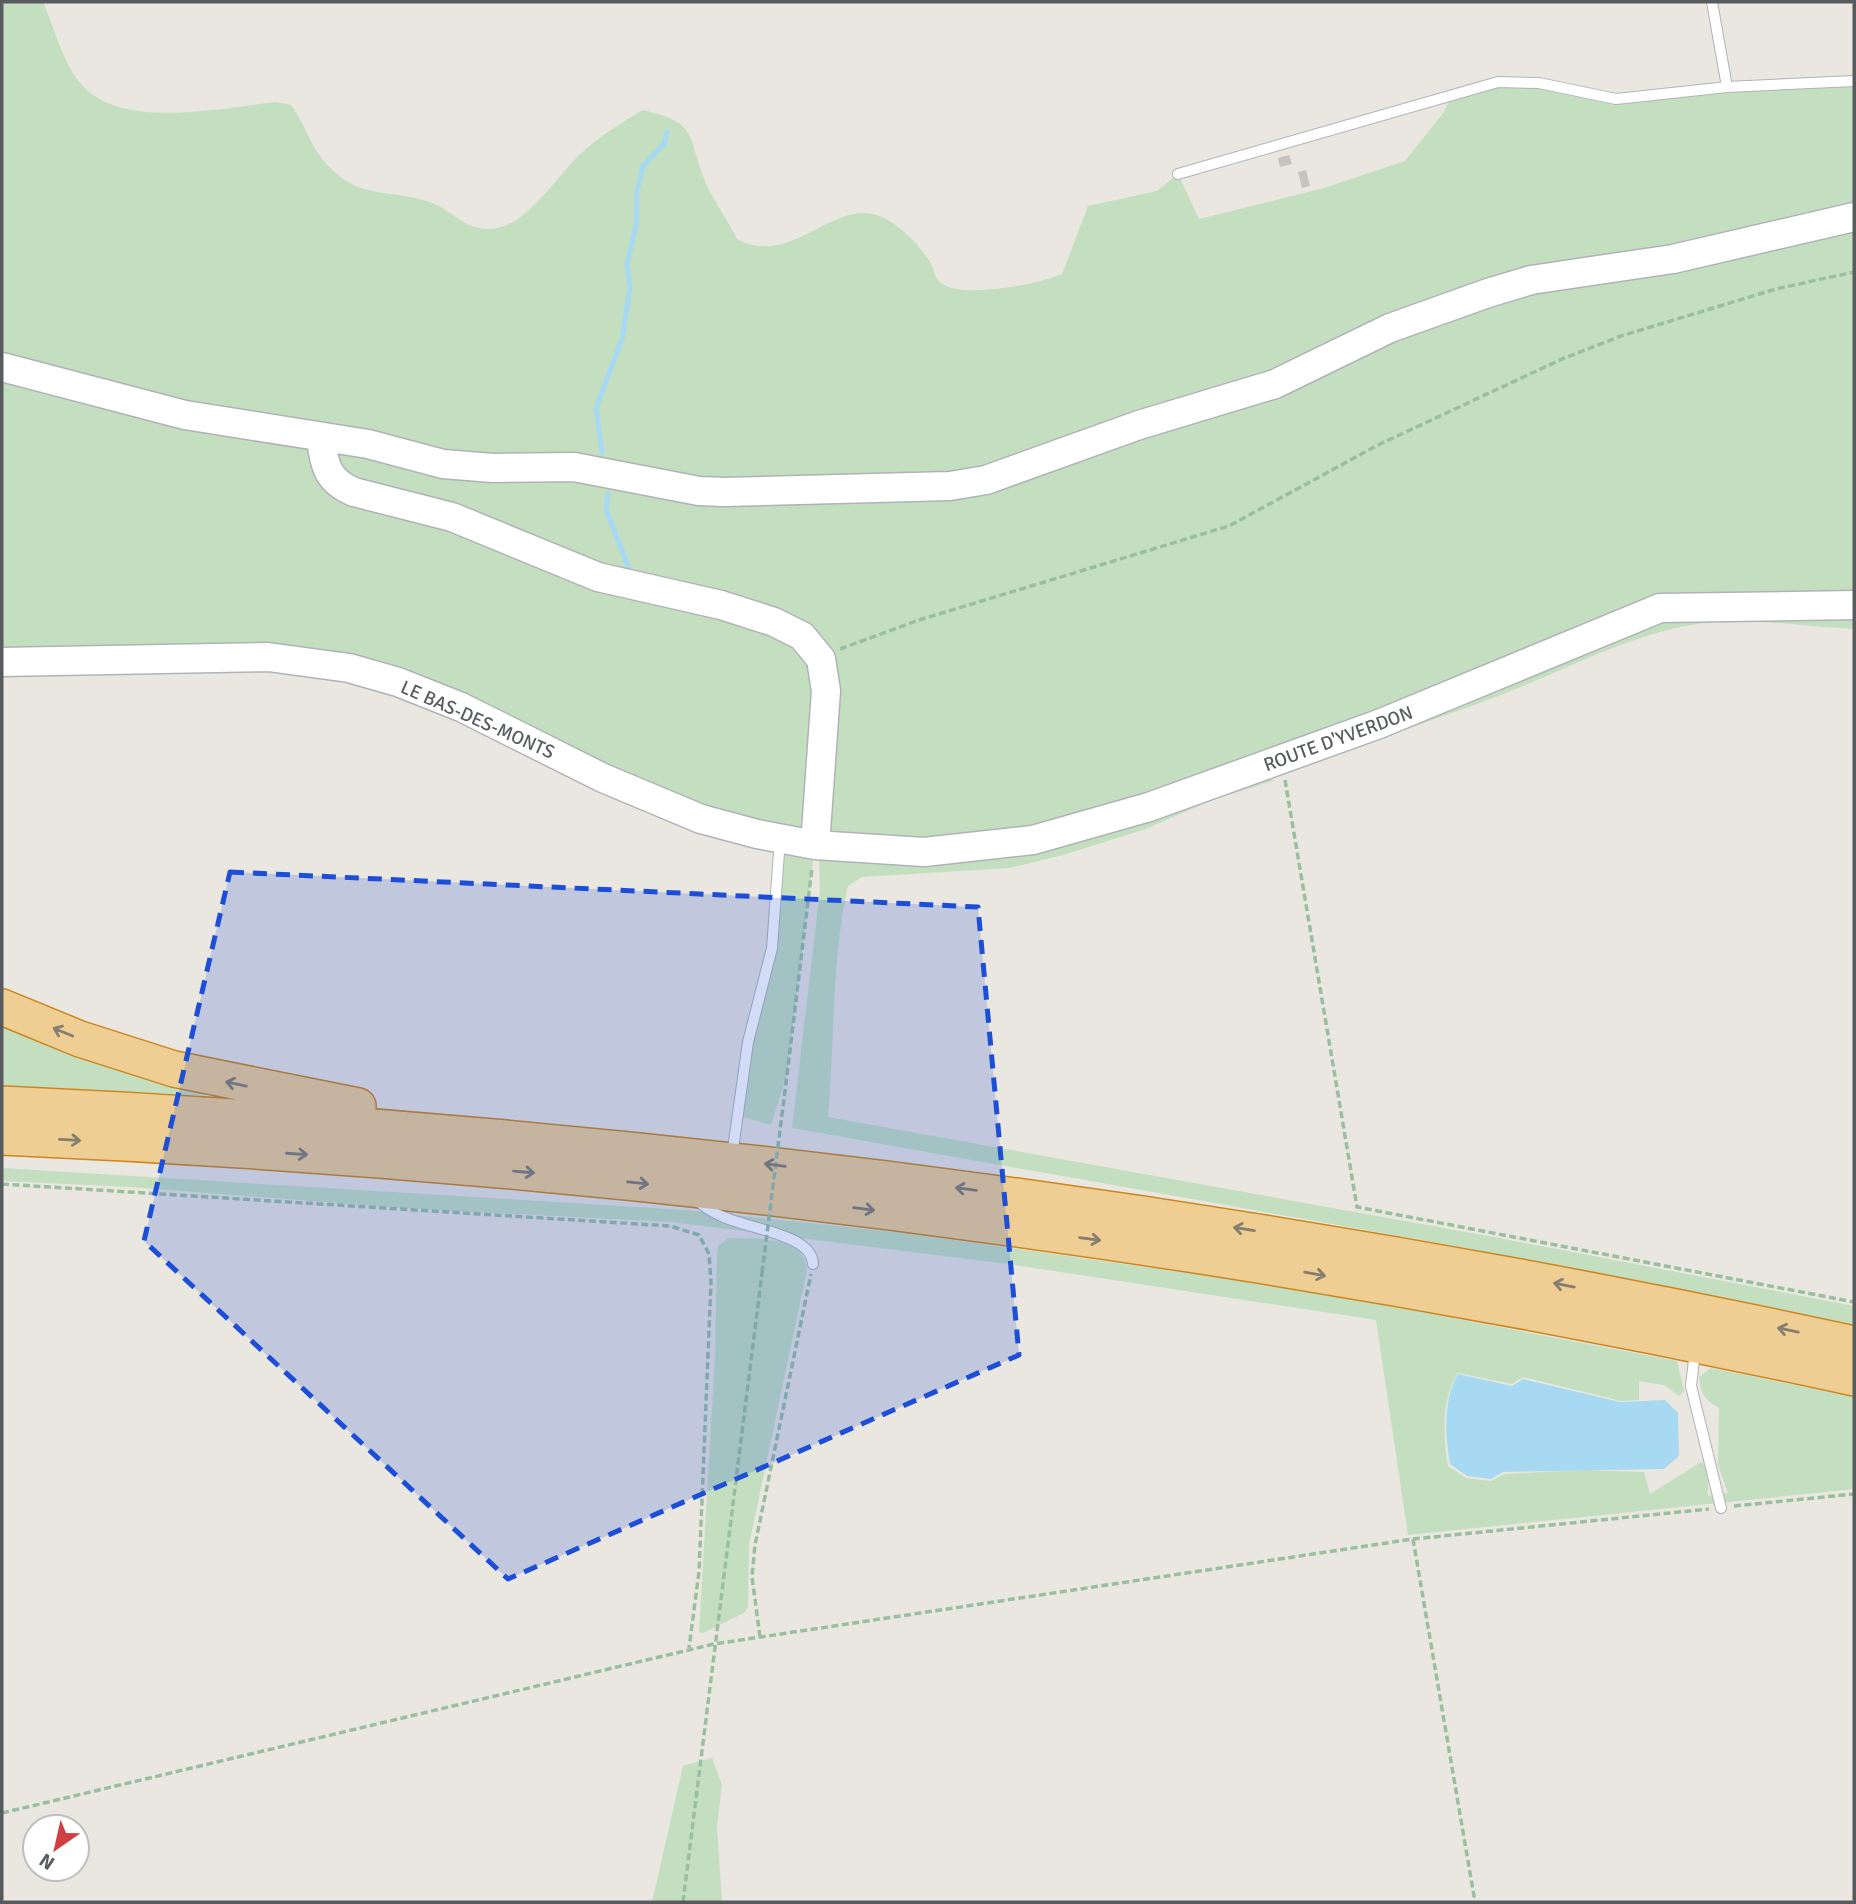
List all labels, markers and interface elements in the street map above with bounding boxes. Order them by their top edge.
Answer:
street label: LE BAS-DES-MONTS [397,675,558,765]
street label: ROUTE D'YVERDON [1260,701,1416,777]
one-way arrow [52,1025,74,1038]
one-way arrow [225,1076,248,1090]
one-way arrow [58,1134,81,1147]
one-way arrow [285,1148,308,1161]
one-way arrow [764,1159,787,1172]
one-way arrow [512,1166,535,1179]
one-way arrow [626,1177,649,1190]
one-way arrow [955,1182,978,1195]
one-way arrow [852,1202,875,1215]
one-way arrow [1233,1222,1256,1235]
one-way arrow [1078,1232,1101,1245]
one-way arrow [1303,1268,1325,1281]
one-way arrow [1553,1278,1576,1291]
one-way arrow [1777,1322,1800,1336]
north arrow [21,1813,91,1883]
text: N [35,1848,59,1875]

